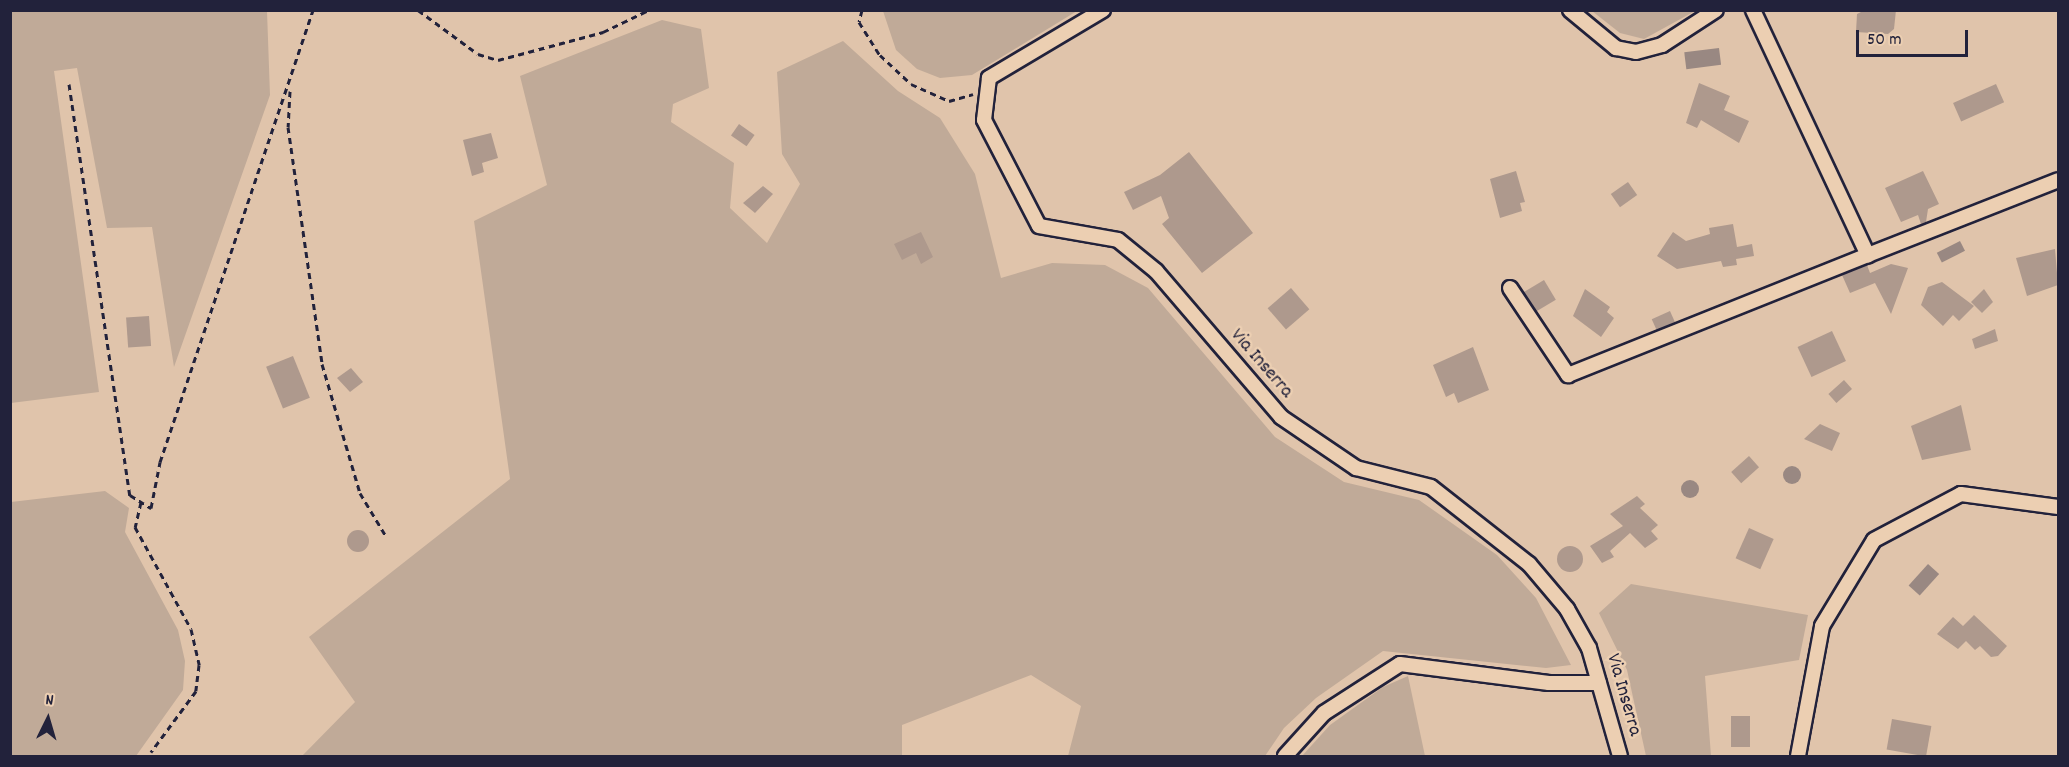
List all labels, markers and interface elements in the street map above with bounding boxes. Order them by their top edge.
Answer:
scale bar [1859,18,1972,56]
text: 50 m [1867,28,1902,53]
street label: Via Inserra [1224,324,1298,404]
street label: Via Inserra [1600,651,1646,739]
north arrow [18,689,78,749]
text: N [45,689,55,712]

